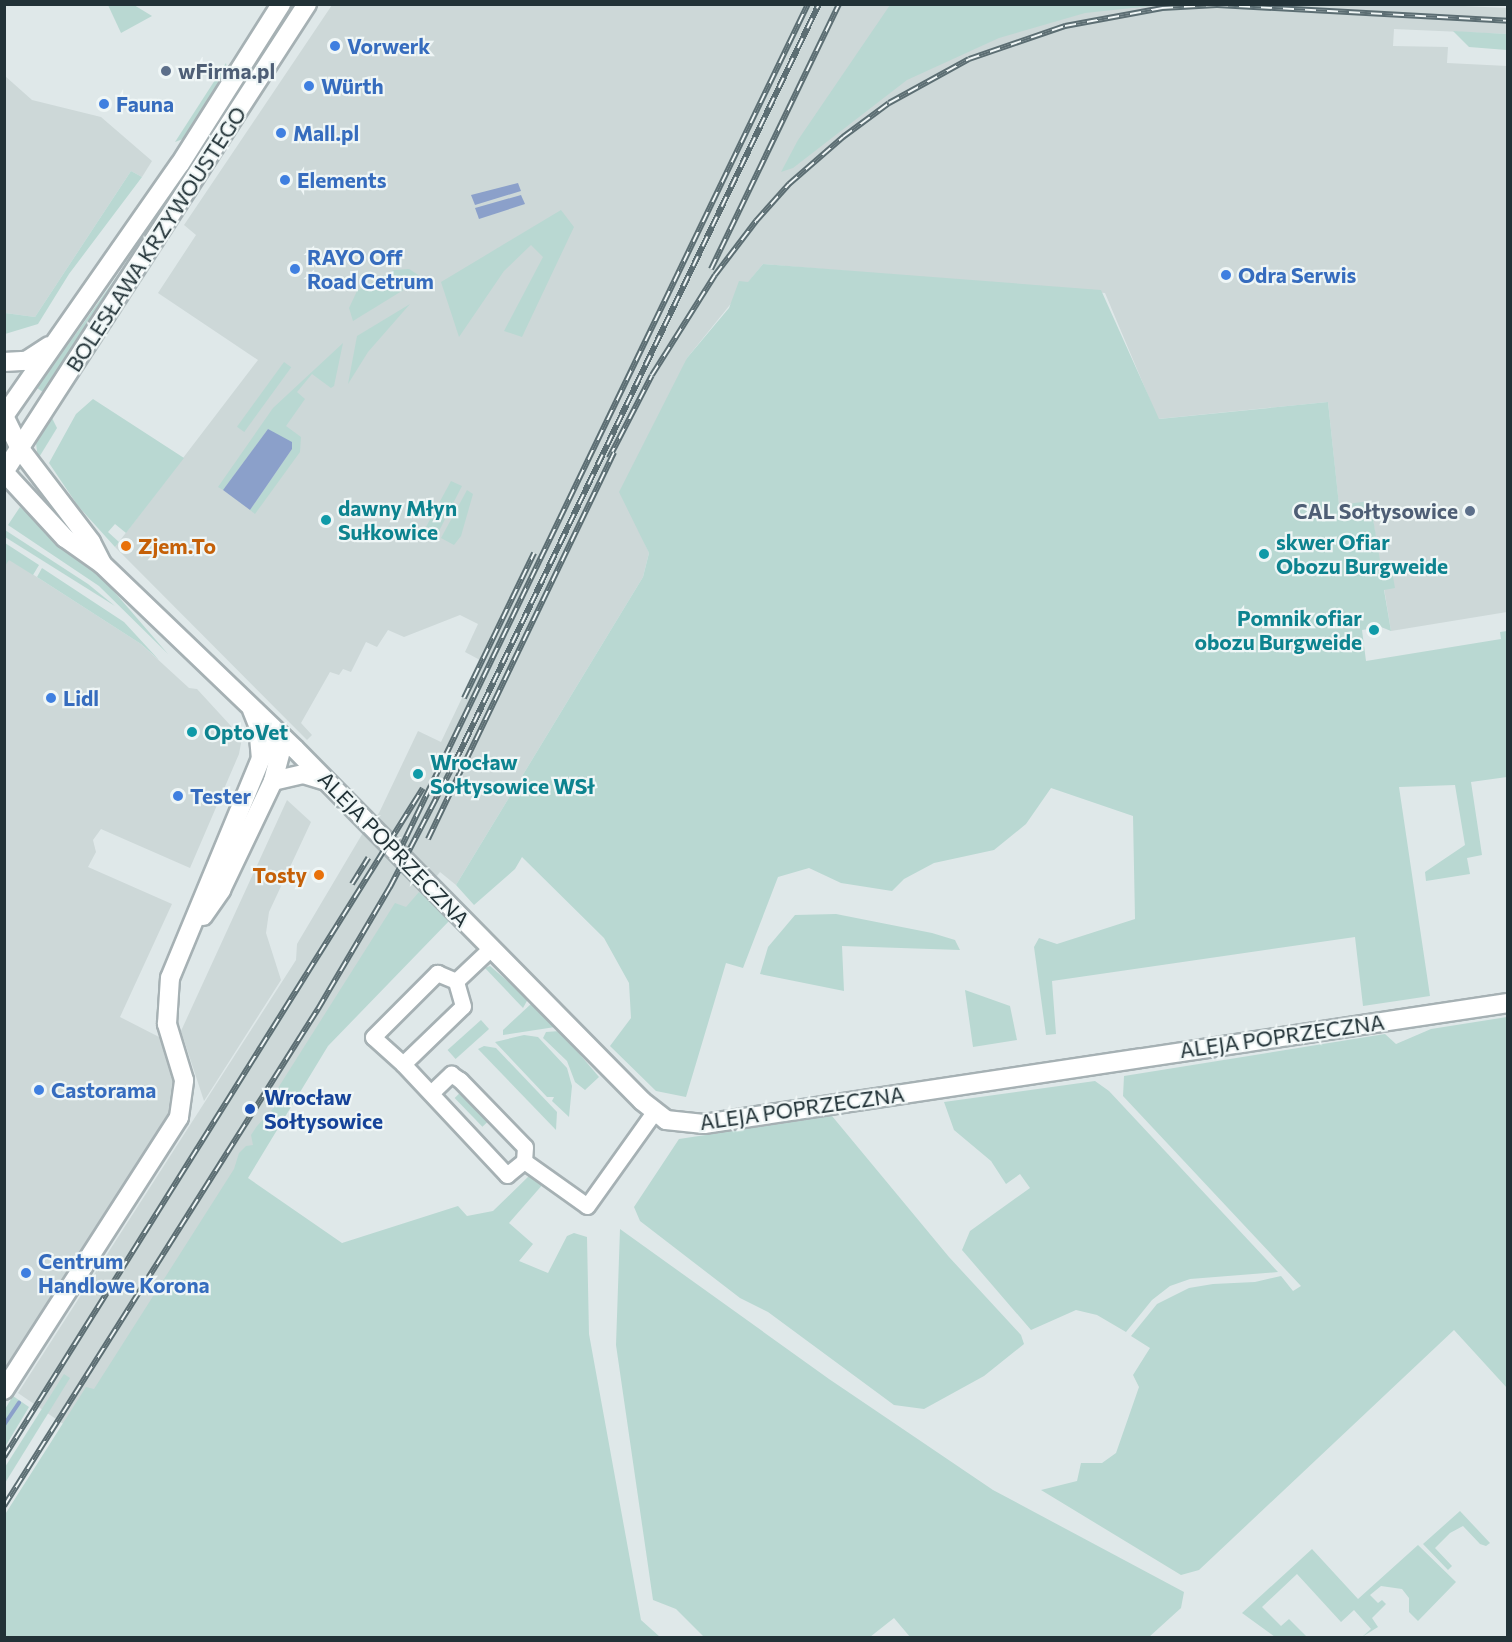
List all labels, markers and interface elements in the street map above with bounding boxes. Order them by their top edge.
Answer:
place label: Vorwerk [347,33,430,59]
marker: Vorwerk [328,39,342,53]
place label: wFirma.pl [178,58,275,84]
marker: wFirma.pl [159,64,173,78]
place label: Würth [321,73,384,99]
marker: Würth [302,79,316,93]
place label: Fauna [116,91,174,117]
marker: Fauna [97,97,111,111]
street label: BOLESŁAWA KRZYWOUSTEGO [61,102,251,376]
place label: Mall.pl [293,120,359,146]
marker: Mall.pl [274,126,288,140]
place label: Elements [297,167,386,193]
marker: Elements [278,173,292,187]
place label: RAYO Off Road Cetrum [307,244,434,294]
marker: RAYO Off Road Cetrum [288,262,302,276]
place label: Odra Serwis [1238,262,1356,288]
marker: Odra Serwis [1219,268,1233,282]
place label: dawny Młyn Sułkowice [338,495,457,545]
place label: CAL Sołtysowice [1293,498,1458,524]
marker: CAL Sołtysowice [1463,504,1477,518]
marker: dawny Młyn Sułkowice [319,513,333,527]
place label: skwer Ofiar Obozu Burgweide [1276,529,1448,579]
place label: Zjem.To [138,533,216,559]
marker: Zjem.To [119,539,133,553]
marker: skwer Ofiar Obozu Burgweide [1257,547,1271,561]
place label: Pomnik ofiar obozu Burgweide [1194,605,1362,655]
marker: Pomnik ofiar obozu Burgweide [1367,623,1381,637]
place label: Lidl [63,685,99,711]
marker: Lidl [44,691,58,705]
place label: OptoVet [204,719,288,745]
marker: OptoVet [185,725,199,739]
place label: Wrocław Sołtysowice WSł [430,749,595,799]
street label: ALEJA POPRZECZNA [313,766,475,932]
marker: Wrocław Sołtysowice WSł [411,767,425,781]
place label: Tester [190,783,251,809]
marker: Tester [171,789,185,803]
place label: Tosty [253,862,307,888]
marker: Tosty [312,868,326,882]
street label: ALEJA POPRZECZNA [1178,1009,1386,1063]
place label: Castorama [51,1077,156,1103]
street label: ALEJA POPRZECZNA [698,1081,906,1135]
marker: Castorama [32,1083,46,1097]
place label: Wrocław Sołtysowice [264,1084,383,1134]
marker: Wrocław Sołtysowice [241,1100,259,1118]
place label: Centrum Handlowe Korona [38,1248,210,1298]
marker: Centrum Handlowe Korona [19,1266,33,1280]

